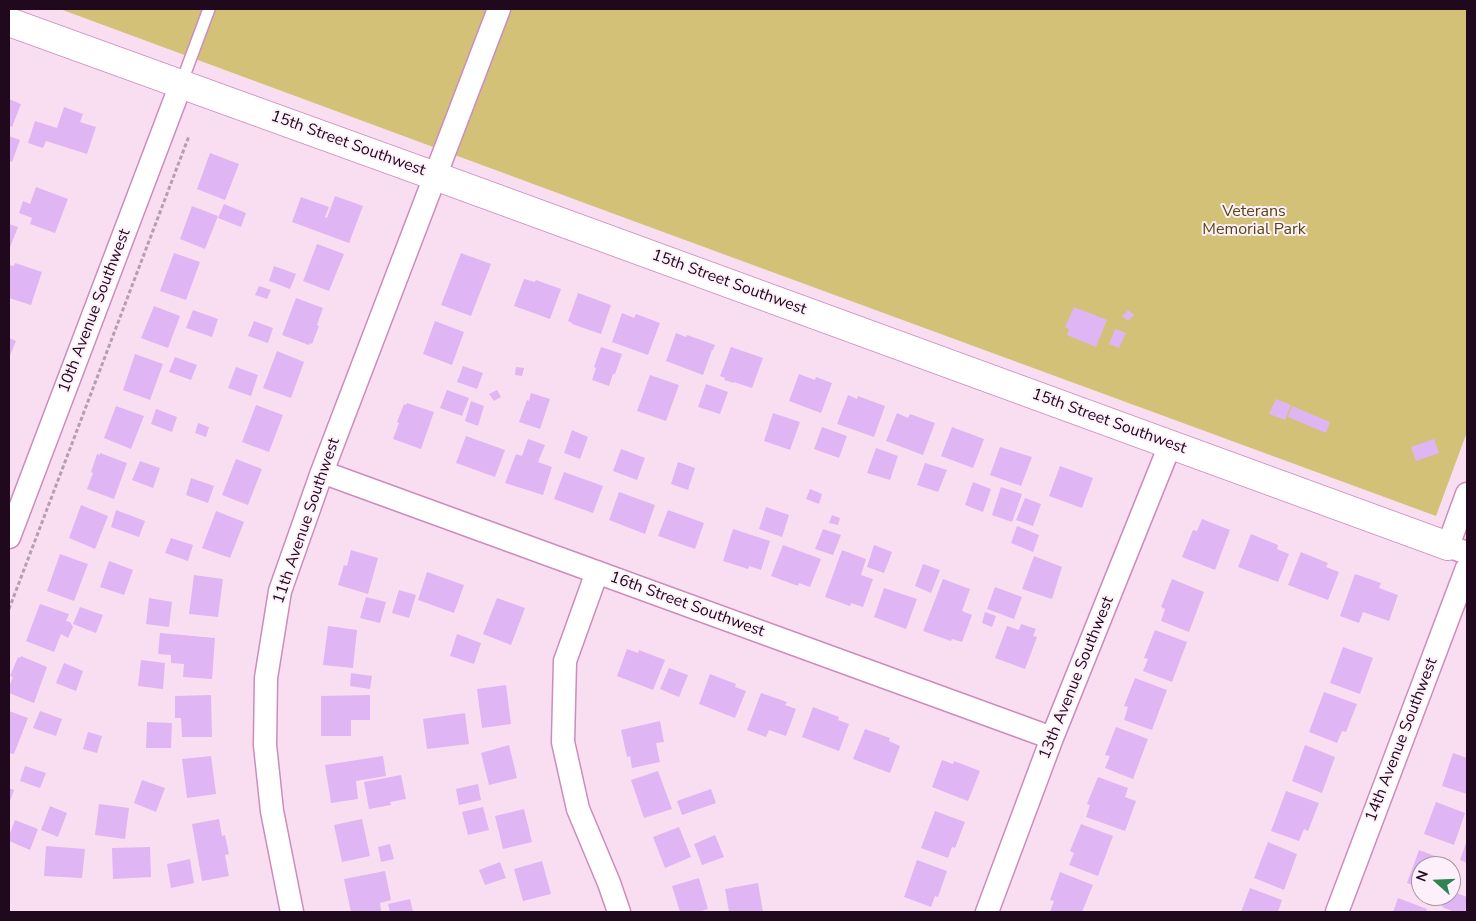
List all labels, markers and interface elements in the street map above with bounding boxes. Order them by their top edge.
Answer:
street label: 15th Street Southwest [268,107,428,181]
park label: Veterans Memorial Park [1202,202,1306,240]
street label: 10th Avenue Southwest [55,226,135,396]
street label: 15th Street Southwest [649,246,809,320]
street label: 15th Street Southwest [1029,385,1189,459]
street label: 11th Avenue Southwest [270,436,344,606]
street label: 16th Street Southwest [607,568,767,642]
street label: 13th Avenue Southwest [1036,594,1118,762]
street label: 14th Avenue Southwest [1362,655,1442,825]
north arrow [1411,856,1461,906]
text: N [1412,868,1433,884]

